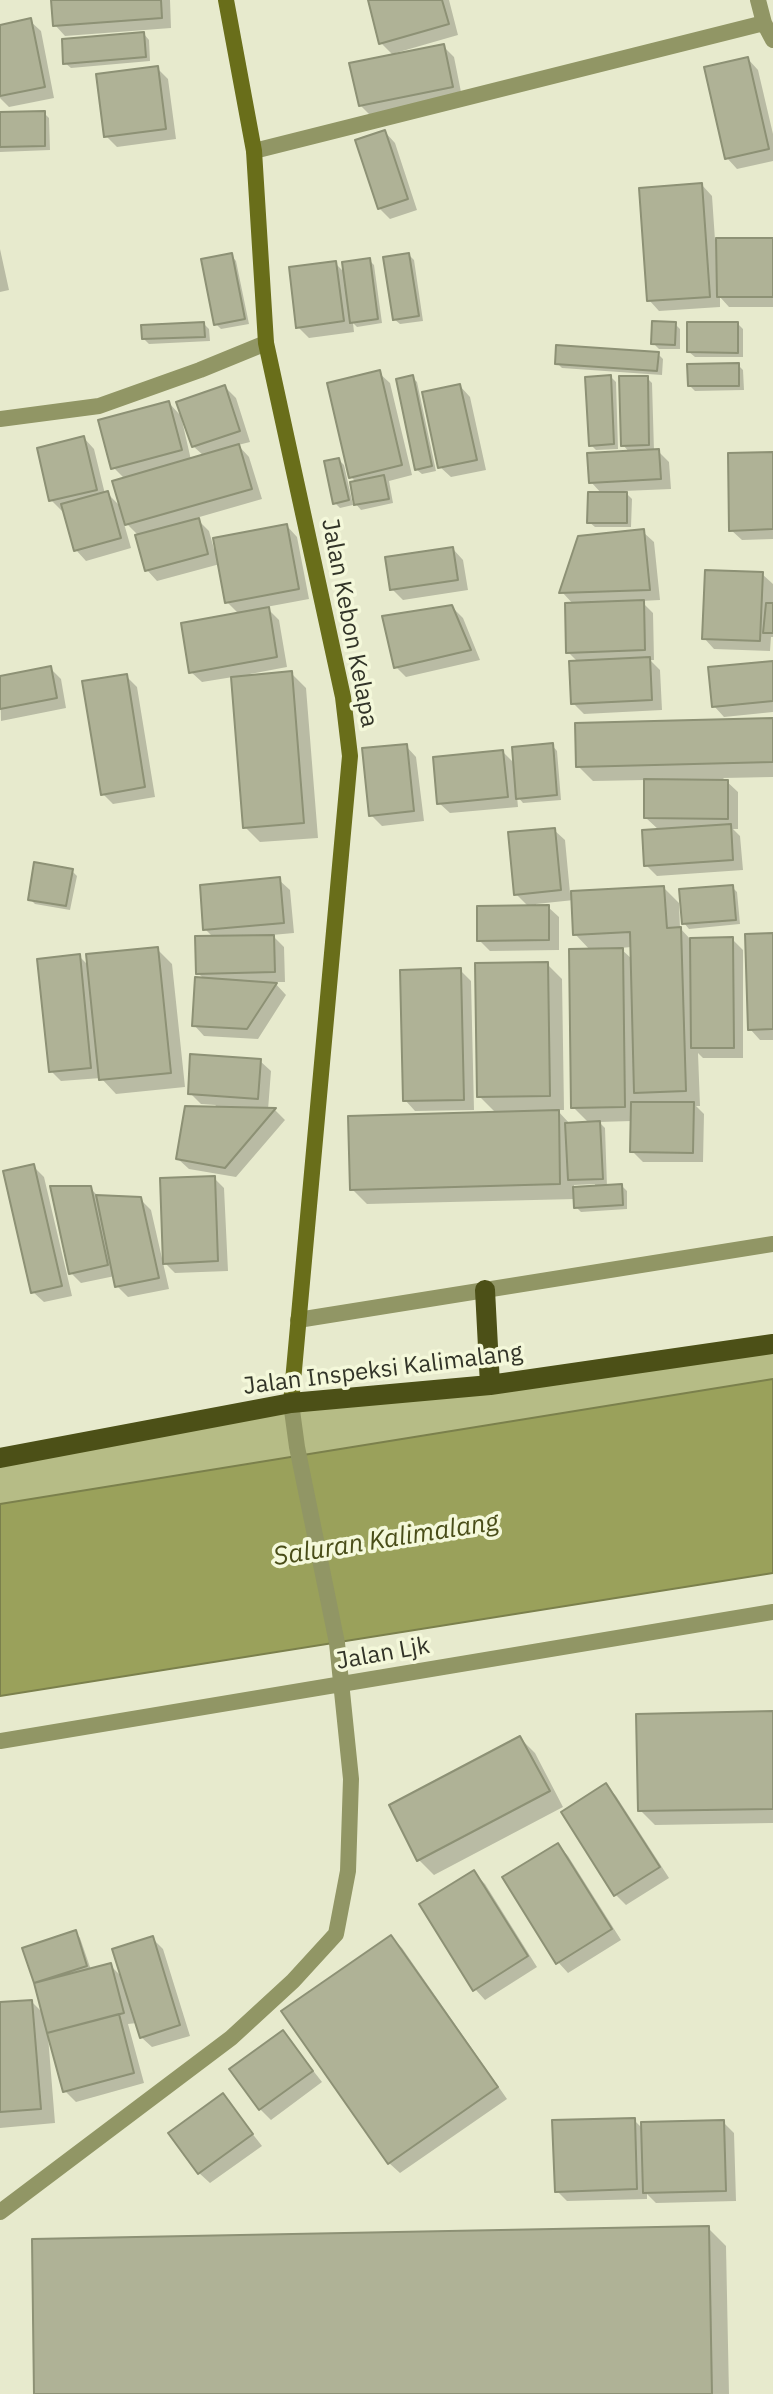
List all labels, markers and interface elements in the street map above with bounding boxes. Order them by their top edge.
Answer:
street label: Jalan Kebon Kelapa [315,516,383,730]
street label: Jalan Inspeksi Kalimalang [242,1339,524,1401]
water label: Saluran Kalimalang [271,1507,501,1573]
street label: Jalan Ljk [334,1632,432,1676]

